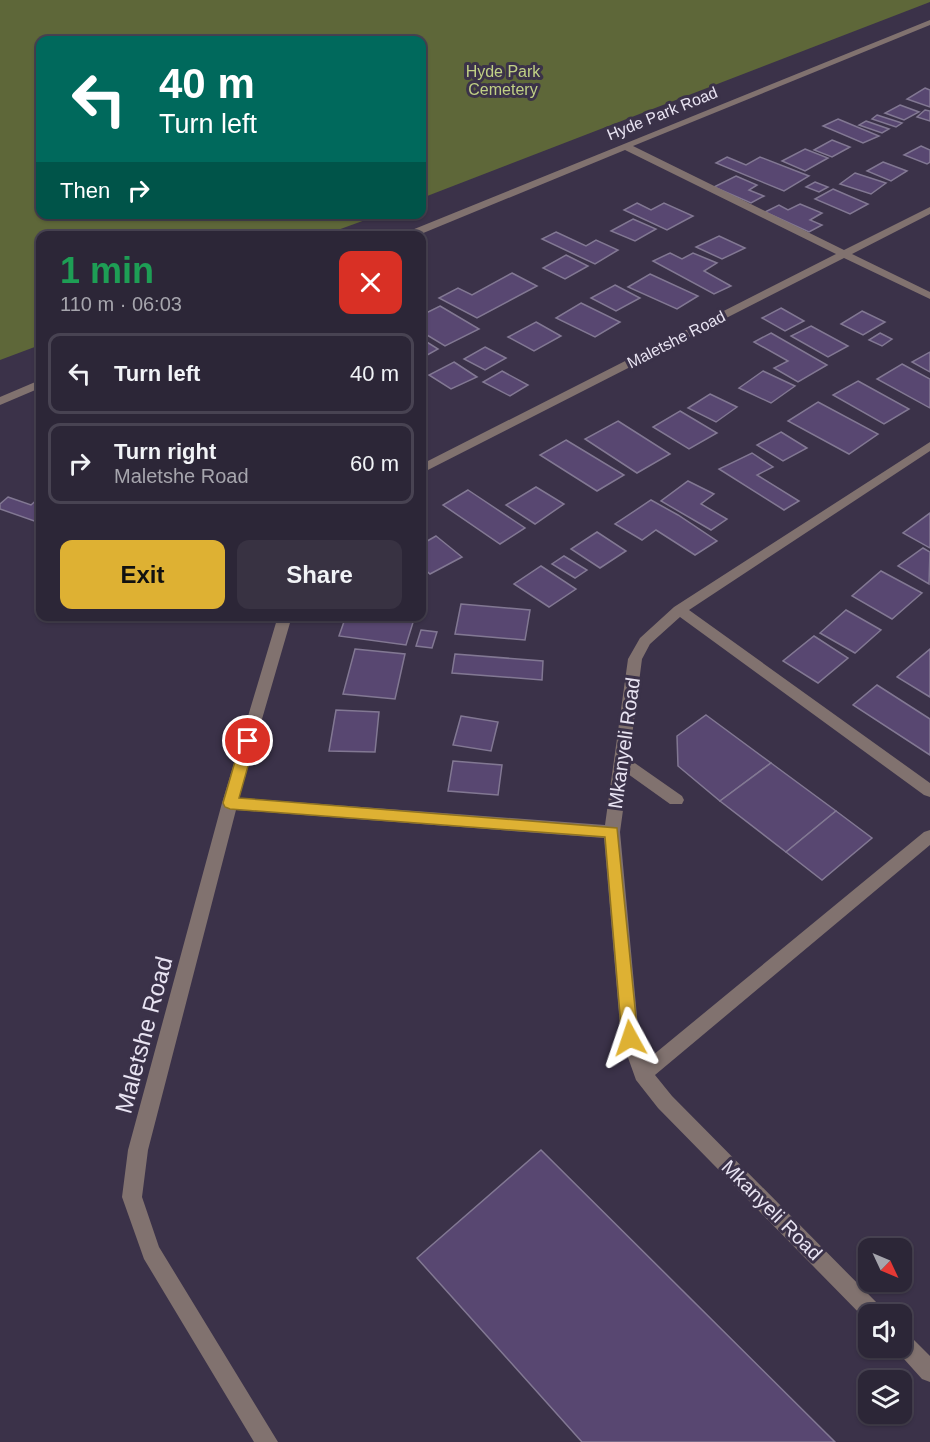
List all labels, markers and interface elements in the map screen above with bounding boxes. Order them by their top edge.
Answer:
icon: left [60,60,138,138]
text: 40 m [159,60,255,107]
park label: Hyde Park Cemetery [466,63,541,98]
street label: Hyde Park Road [605,84,720,143]
text: Turn left [159,109,257,139]
icon: right [122,174,155,207]
text: Then [60,178,110,203]
text: 1 min [60,250,154,291]
button: close [339,251,402,314]
text: 110 m · 06:03 [60,293,182,315]
street label: Maletshe Road [624,307,728,371]
icon: left [63,357,96,390]
text: Turn left [114,361,200,386]
text: 40 m [350,361,399,386]
text: Turn right [114,439,216,464]
icon: right [63,447,96,480]
text: 60 m [350,451,399,476]
text: Maletshe Road [114,465,249,487]
button: Exit [60,540,225,609]
button: Share [237,540,402,609]
street label: Mkanyeli Road [604,676,644,810]
pin [222,715,273,766]
icon: arrive [231,724,264,757]
street label: Maletshe Road [110,953,177,1116]
position arrow [598,1006,662,1070]
street label: Mkanyeli Road [717,1155,827,1265]
north arrow [858,1238,912,1292]
map controls [858,1238,912,1424]
button: sound [858,1304,912,1358]
button: layers [858,1370,912,1424]

